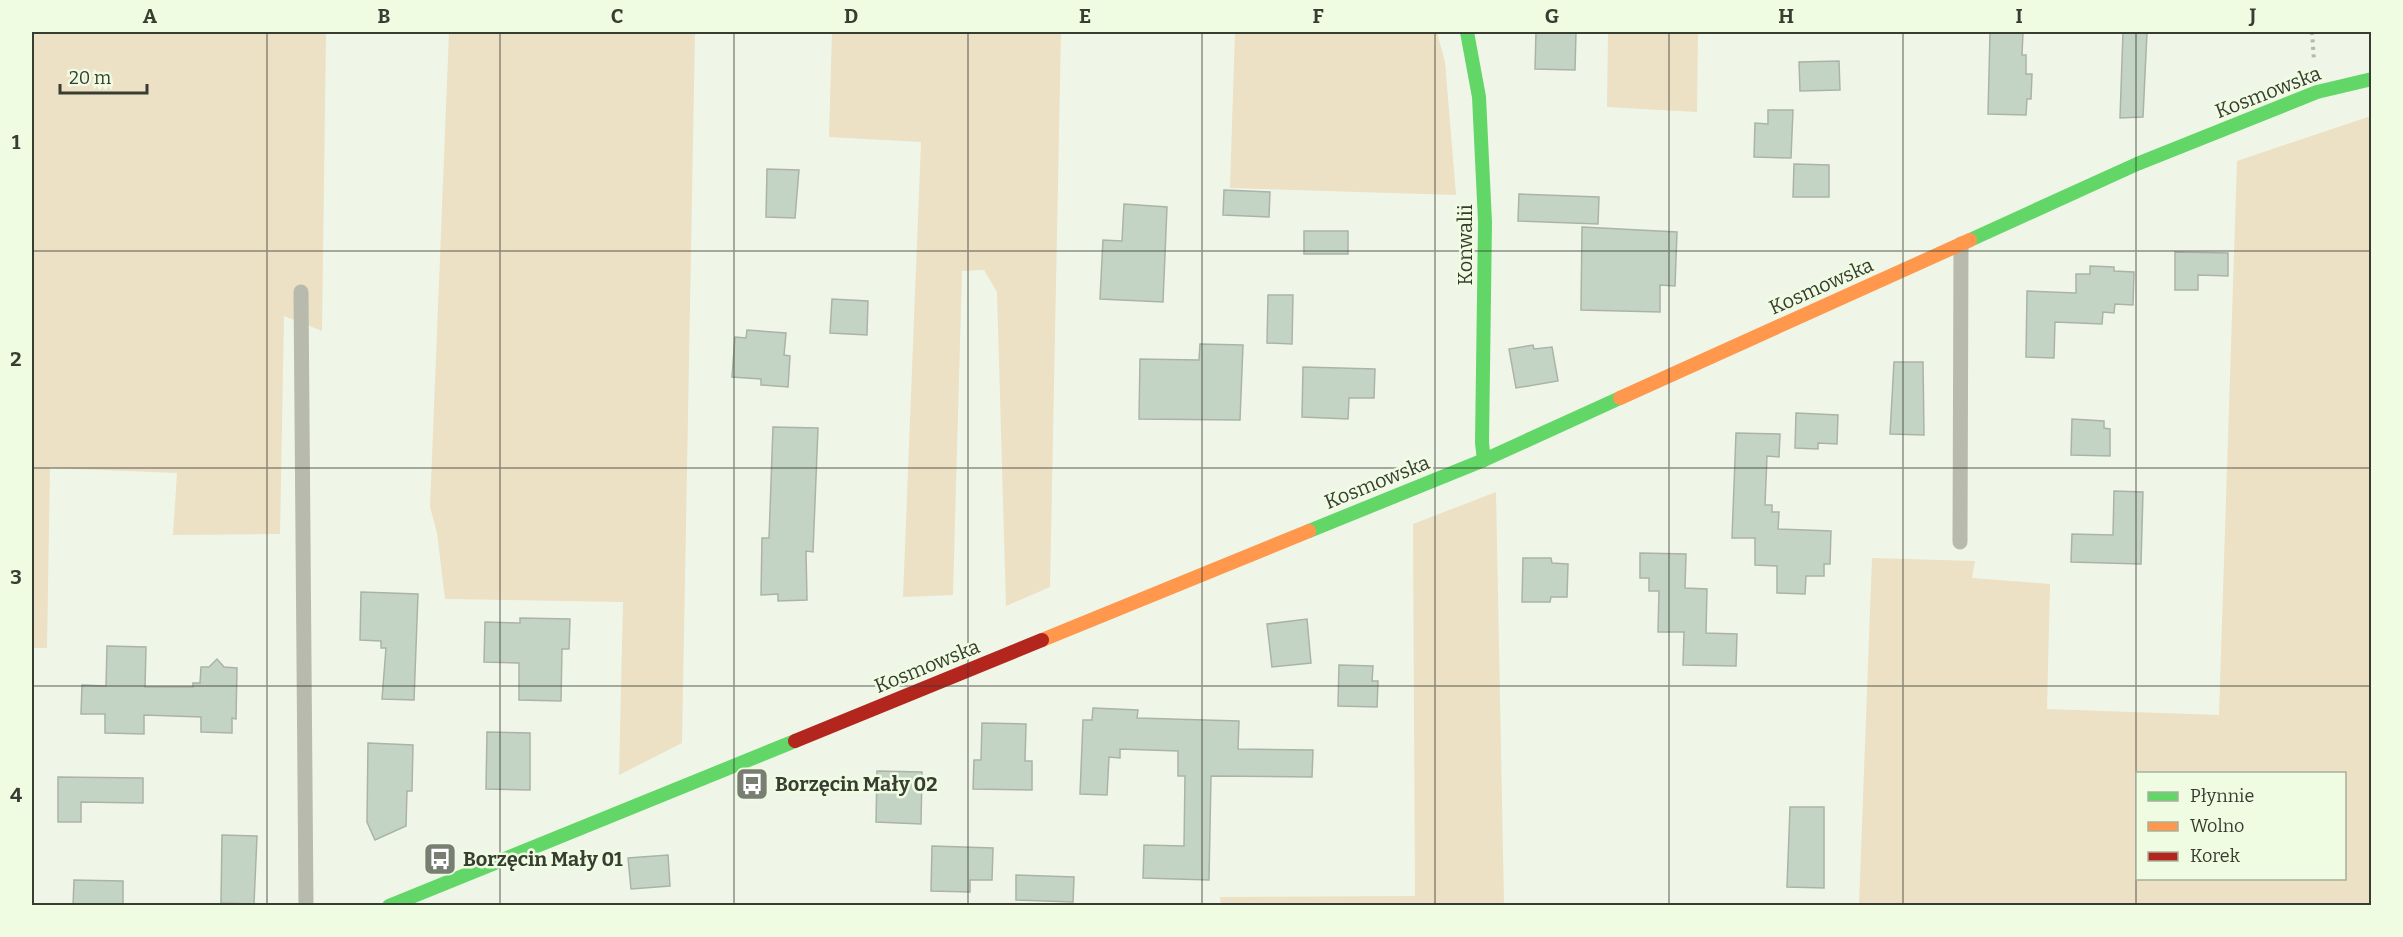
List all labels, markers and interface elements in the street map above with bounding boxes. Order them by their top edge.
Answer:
text: A [143,4,158,28]
text: B [378,4,391,28]
text: C [611,4,623,28]
text: D [844,4,858,28]
text: E [1079,4,1091,28]
text: F [1312,4,1324,28]
text: G [1545,4,1559,28]
text: H [1778,4,1794,28]
text: I [2015,4,2023,28]
text: J [2249,4,2257,28]
scale bar [60,57,147,95]
street label: Kosmowska [2212,61,2324,123]
text: 20 m [69,67,111,89]
text: 1 [12,130,21,154]
street label: Konwalii [1453,204,1477,286]
street label: Kosmowska [1765,252,1877,320]
text: 2 [10,347,22,371]
street label: Kosmowska [1321,450,1433,514]
text: 3 [10,565,22,589]
street label: Kosmowska [871,634,983,698]
bus stop icon: Borzęcin Mały 02 [734,766,770,802]
place label: Borzęcin Mały 02 [775,772,937,796]
legend [2136,772,2346,880]
text: 4 [10,783,22,807]
text: Płynnie [2190,785,2254,807]
text: Wolno [2190,815,2244,837]
bus stop icon: Borzęcin Mały 01 [422,841,458,877]
text: Korek [2190,845,2241,867]
place label: Borzęcin Mały 01 [463,847,623,871]

